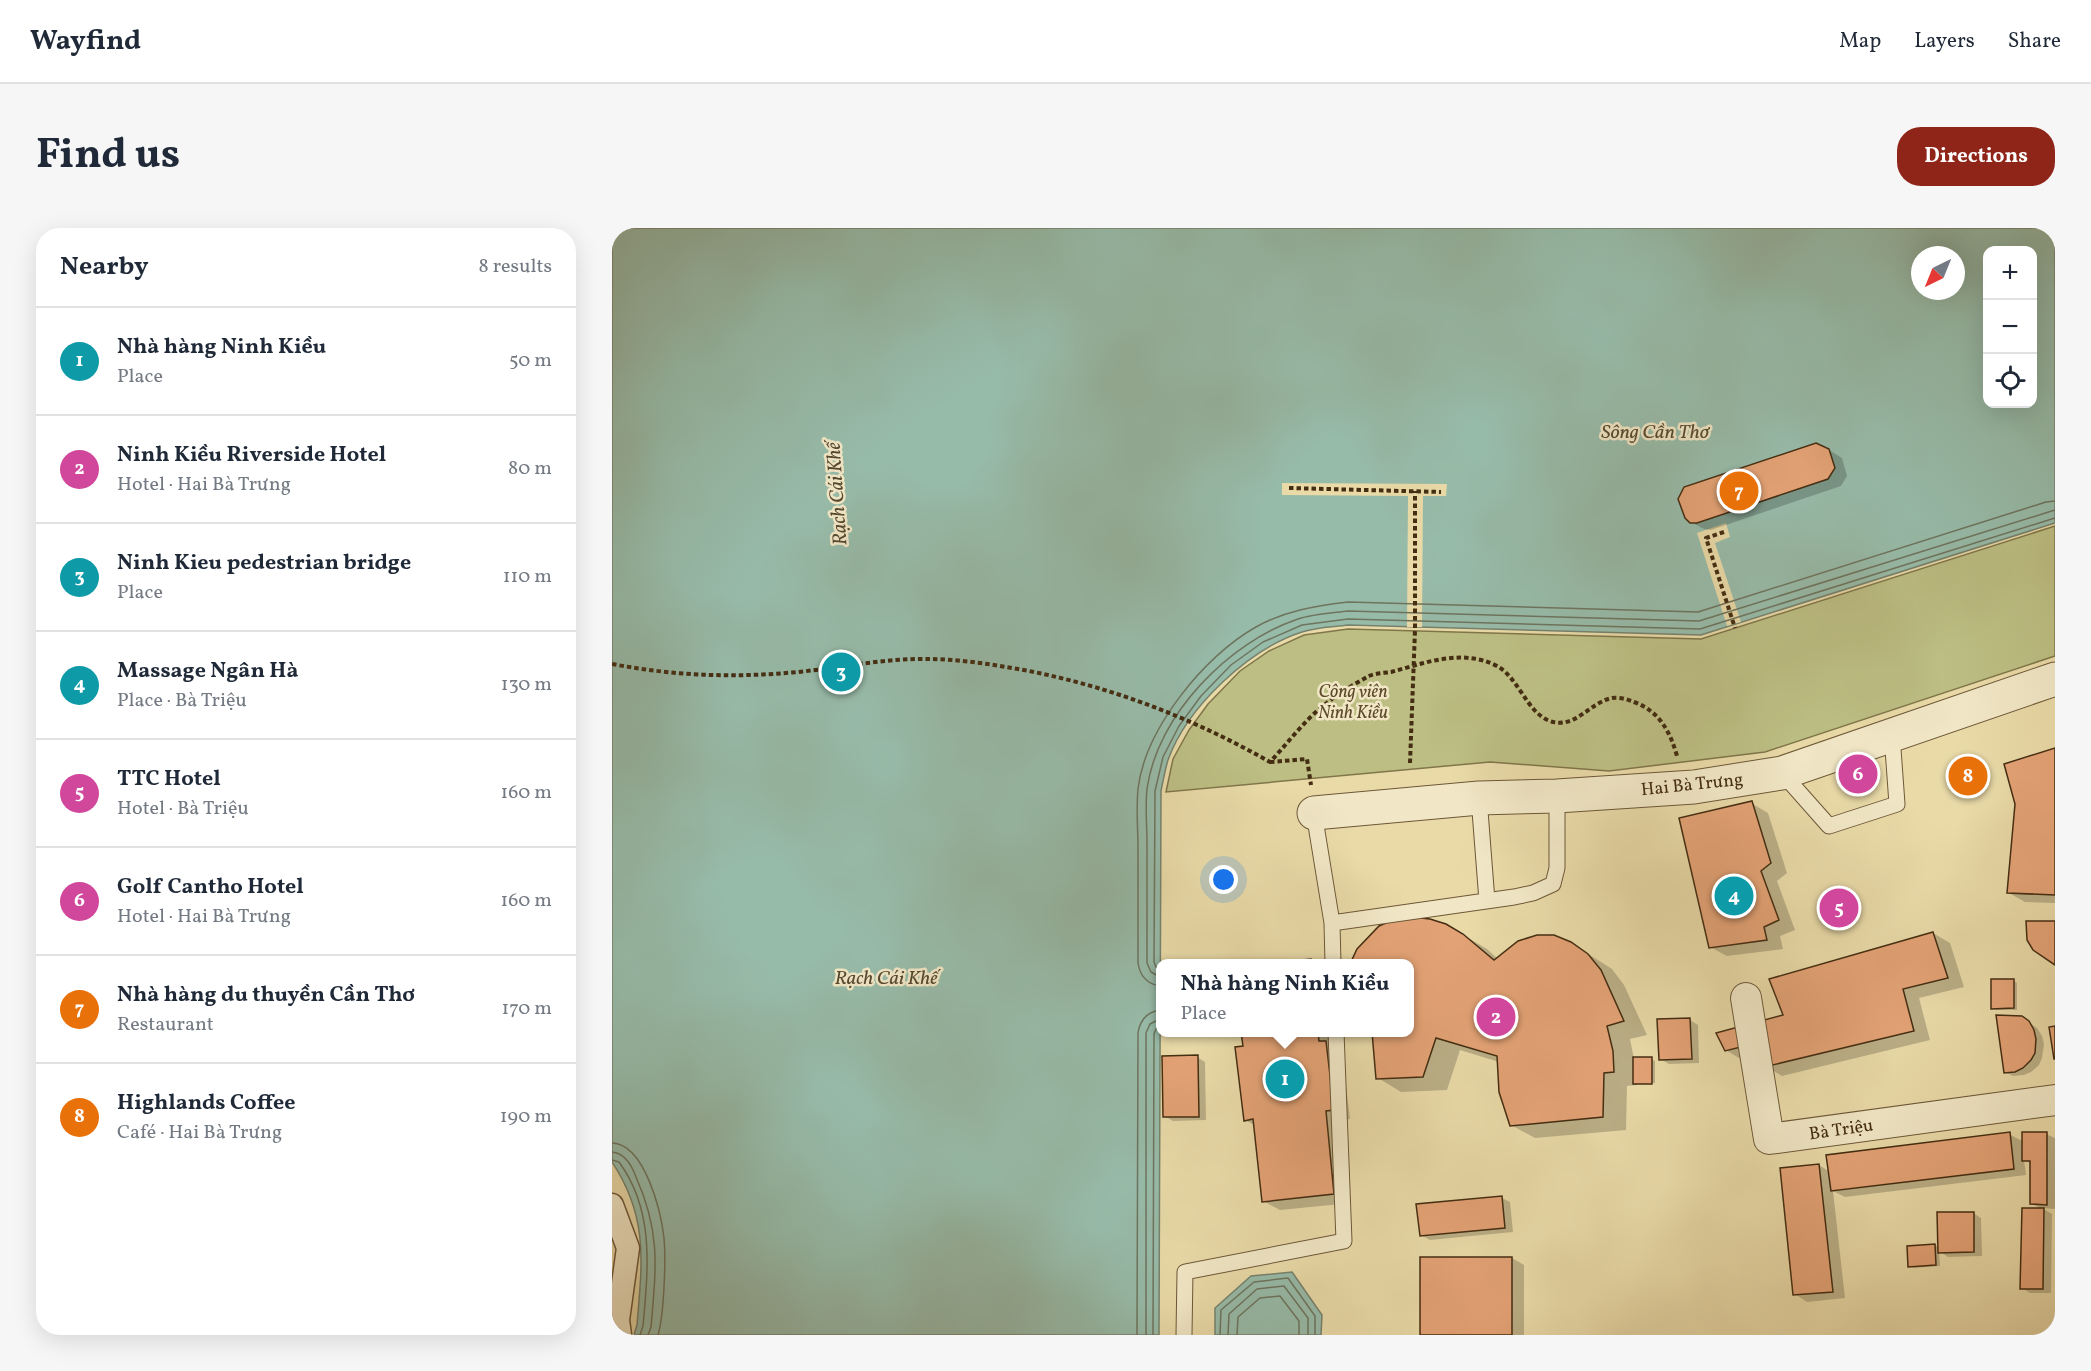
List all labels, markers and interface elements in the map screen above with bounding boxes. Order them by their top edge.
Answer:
text: Wayfind [30,22,141,61]
text: Map [1839,27,1881,56]
text: Layers [1914,27,1975,56]
text: Share [2008,27,2061,56]
text: Find us [36,127,180,186]
button: Directions [1897,127,2055,186]
north arrow [1911,246,1965,300]
map controls [1983,246,2037,408]
button: + [1983,246,2037,300]
text: Nearby [60,249,149,285]
text: 8 results [479,253,552,281]
button: − [1983,300,2037,354]
text: Nhà hàng Ninh Kiều [117,332,326,363]
text: 1 [75,347,84,375]
text: 50 m [509,347,552,375]
button: locate [1983,354,2037,408]
text: Place [117,363,163,391]
water label: Sông Cần Thơ [1601,419,1711,447]
water label: Rạch Cái Khế [820,438,856,546]
text: Ninh Kiều Riverside Hotel [117,440,386,471]
text: 2 [74,455,85,483]
text: 80 m [508,455,552,483]
pin: 7 [1720,468,1758,514]
text: Hotel · Hai Bà Trưng [117,471,291,499]
text: Ninh Kieu pedestrian bridge [117,548,411,579]
text: 3 [74,563,85,591]
text: 110 m [503,563,552,591]
text: Place [117,579,163,607]
pin: 3 [822,650,860,694]
text: Massage Ngân Hà [117,656,298,687]
text: 4 [73,671,86,699]
text: 130 m [501,671,552,699]
park label: Công viên Ninh Kiều [1318,680,1388,726]
text: Place · Bà Triệu [117,687,247,715]
pin: 6 [1838,752,1878,796]
pin: 8 [1948,754,1988,798]
text: TTC Hotel [117,764,221,795]
street label: Hai Bà Trưng [1640,768,1744,803]
text: 5 [75,779,84,807]
text: 160 m [500,779,552,807]
text: Hotel · Bà Triệu [117,795,249,823]
your location [1209,865,1238,894]
text: Golf Cantho Hotel [117,872,304,903]
pin: 4 [1714,874,1754,918]
pin: 5 [1820,886,1858,930]
text: 6 [74,887,85,915]
text: 160 m [500,887,552,915]
text: Hotel · Hai Bà Trưng [117,903,291,931]
popup [1156,959,1414,1037]
water label: Rạch Cái Khế [834,965,941,993]
text: Nhà hàng Ninh Kiều [1180,969,1390,1000]
text: Nhà hàng du thuyền Cần Thơ [117,980,415,1011]
pin: 2 [1476,994,1516,1040]
text: 7 [75,995,84,1023]
text: 170 m [502,995,552,1023]
text: Place [1180,1000,1226,1028]
text: Restaurant [117,1011,214,1039]
pin: 1 [1266,1056,1304,1102]
text: Highlands Coffee [117,1088,296,1119]
text: 8 [74,1103,85,1131]
text: 190 m [500,1103,552,1131]
street label: Bà Triệu [1807,1114,1875,1147]
text: Café · Hai Bà Trưng [117,1119,282,1147]

